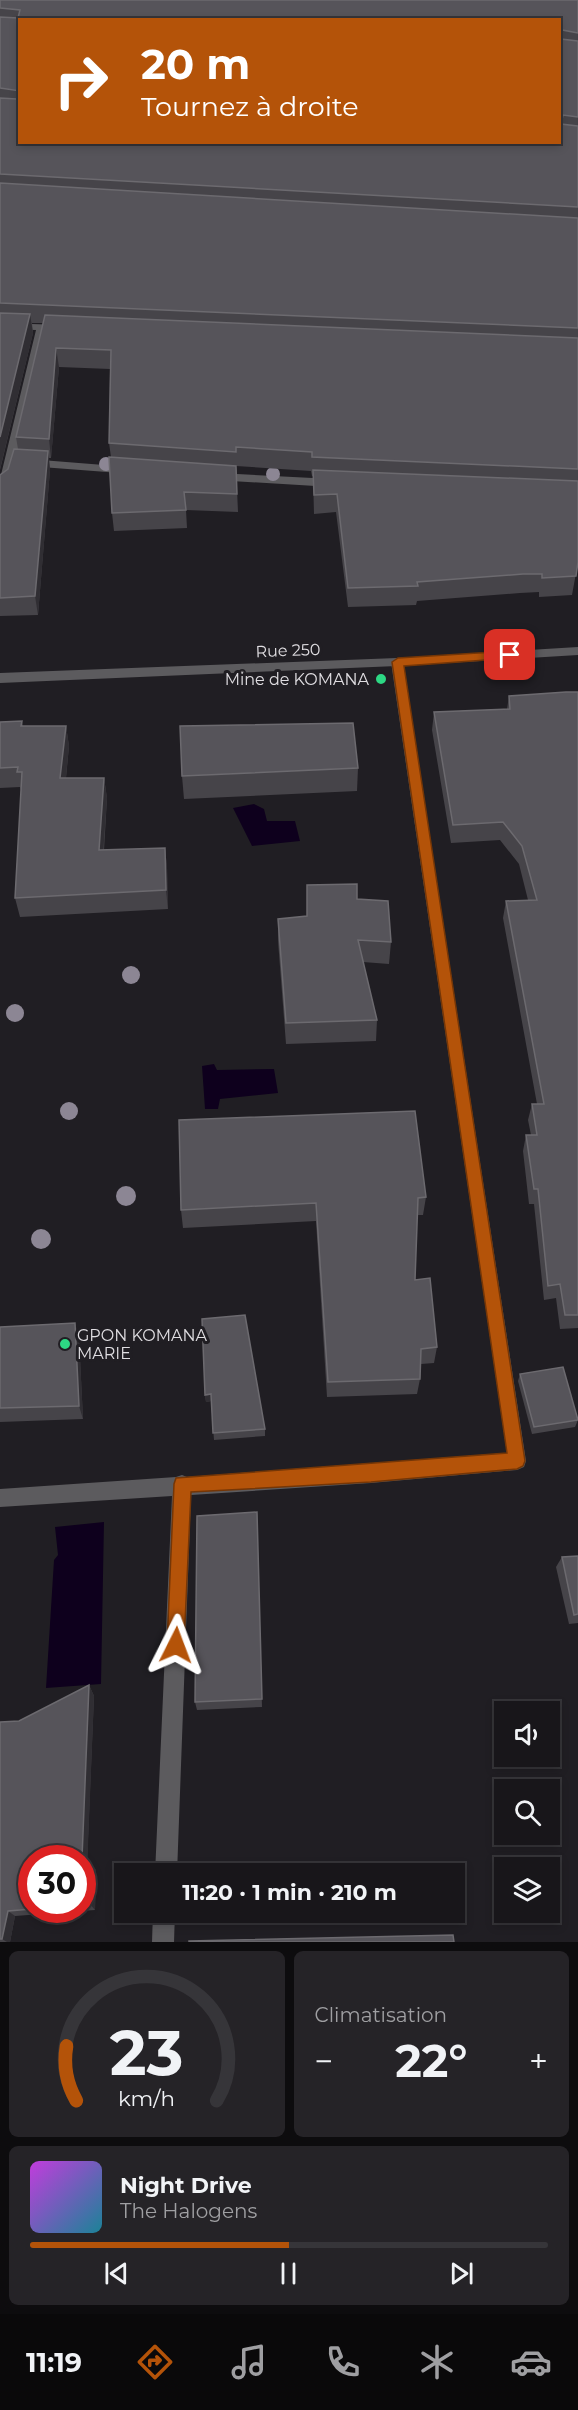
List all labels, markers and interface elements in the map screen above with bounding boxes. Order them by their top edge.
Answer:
text: 20 m [141,38,250,90]
icon: right [42,42,120,120]
text: Tournez à droite [141,90,359,123]
pin [484,629,535,680]
icon: arrive [493,638,526,671]
street label: Rue 250 [255,640,321,661]
place label: Mine de KOMANA [225,670,370,689]
marker: Mine de KOMANA [374,672,388,686]
place label: GPON KOMANA MARIE [77,1326,207,1363]
marker: GPON KOMANA MARIE [58,1337,72,1351]
position arrow [144,1613,208,1677]
map controls [494,1701,560,1923]
button: sound [494,1701,560,1767]
button: search [494,1779,560,1845]
speed limit sign: 30 [18,1845,96,1923]
button: layers [494,1857,560,1923]
text: 11:20 · 1 min · 210 m [182,1879,397,1906]
text: Climatisation [315,2003,447,2027]
text: 23 [110,2015,184,2091]
text: 22° [395,2033,467,2088]
text: − [315,2041,333,2081]
text: + [529,2041,548,2081]
text: km/h [118,2085,175,2111]
text: Night Drive [120,2172,252,2199]
text: The Halogens [120,2199,257,2223]
icon: previous [100,2257,133,2290]
icon: pause [272,2257,305,2290]
icon: next [445,2257,478,2290]
icon: directions [134,2341,176,2383]
icon: music [228,2341,270,2383]
icon: phone [322,2341,364,2383]
icon: climate [416,2341,458,2383]
icon: car [510,2341,552,2383]
text: 11:19 [26,2346,82,2379]

